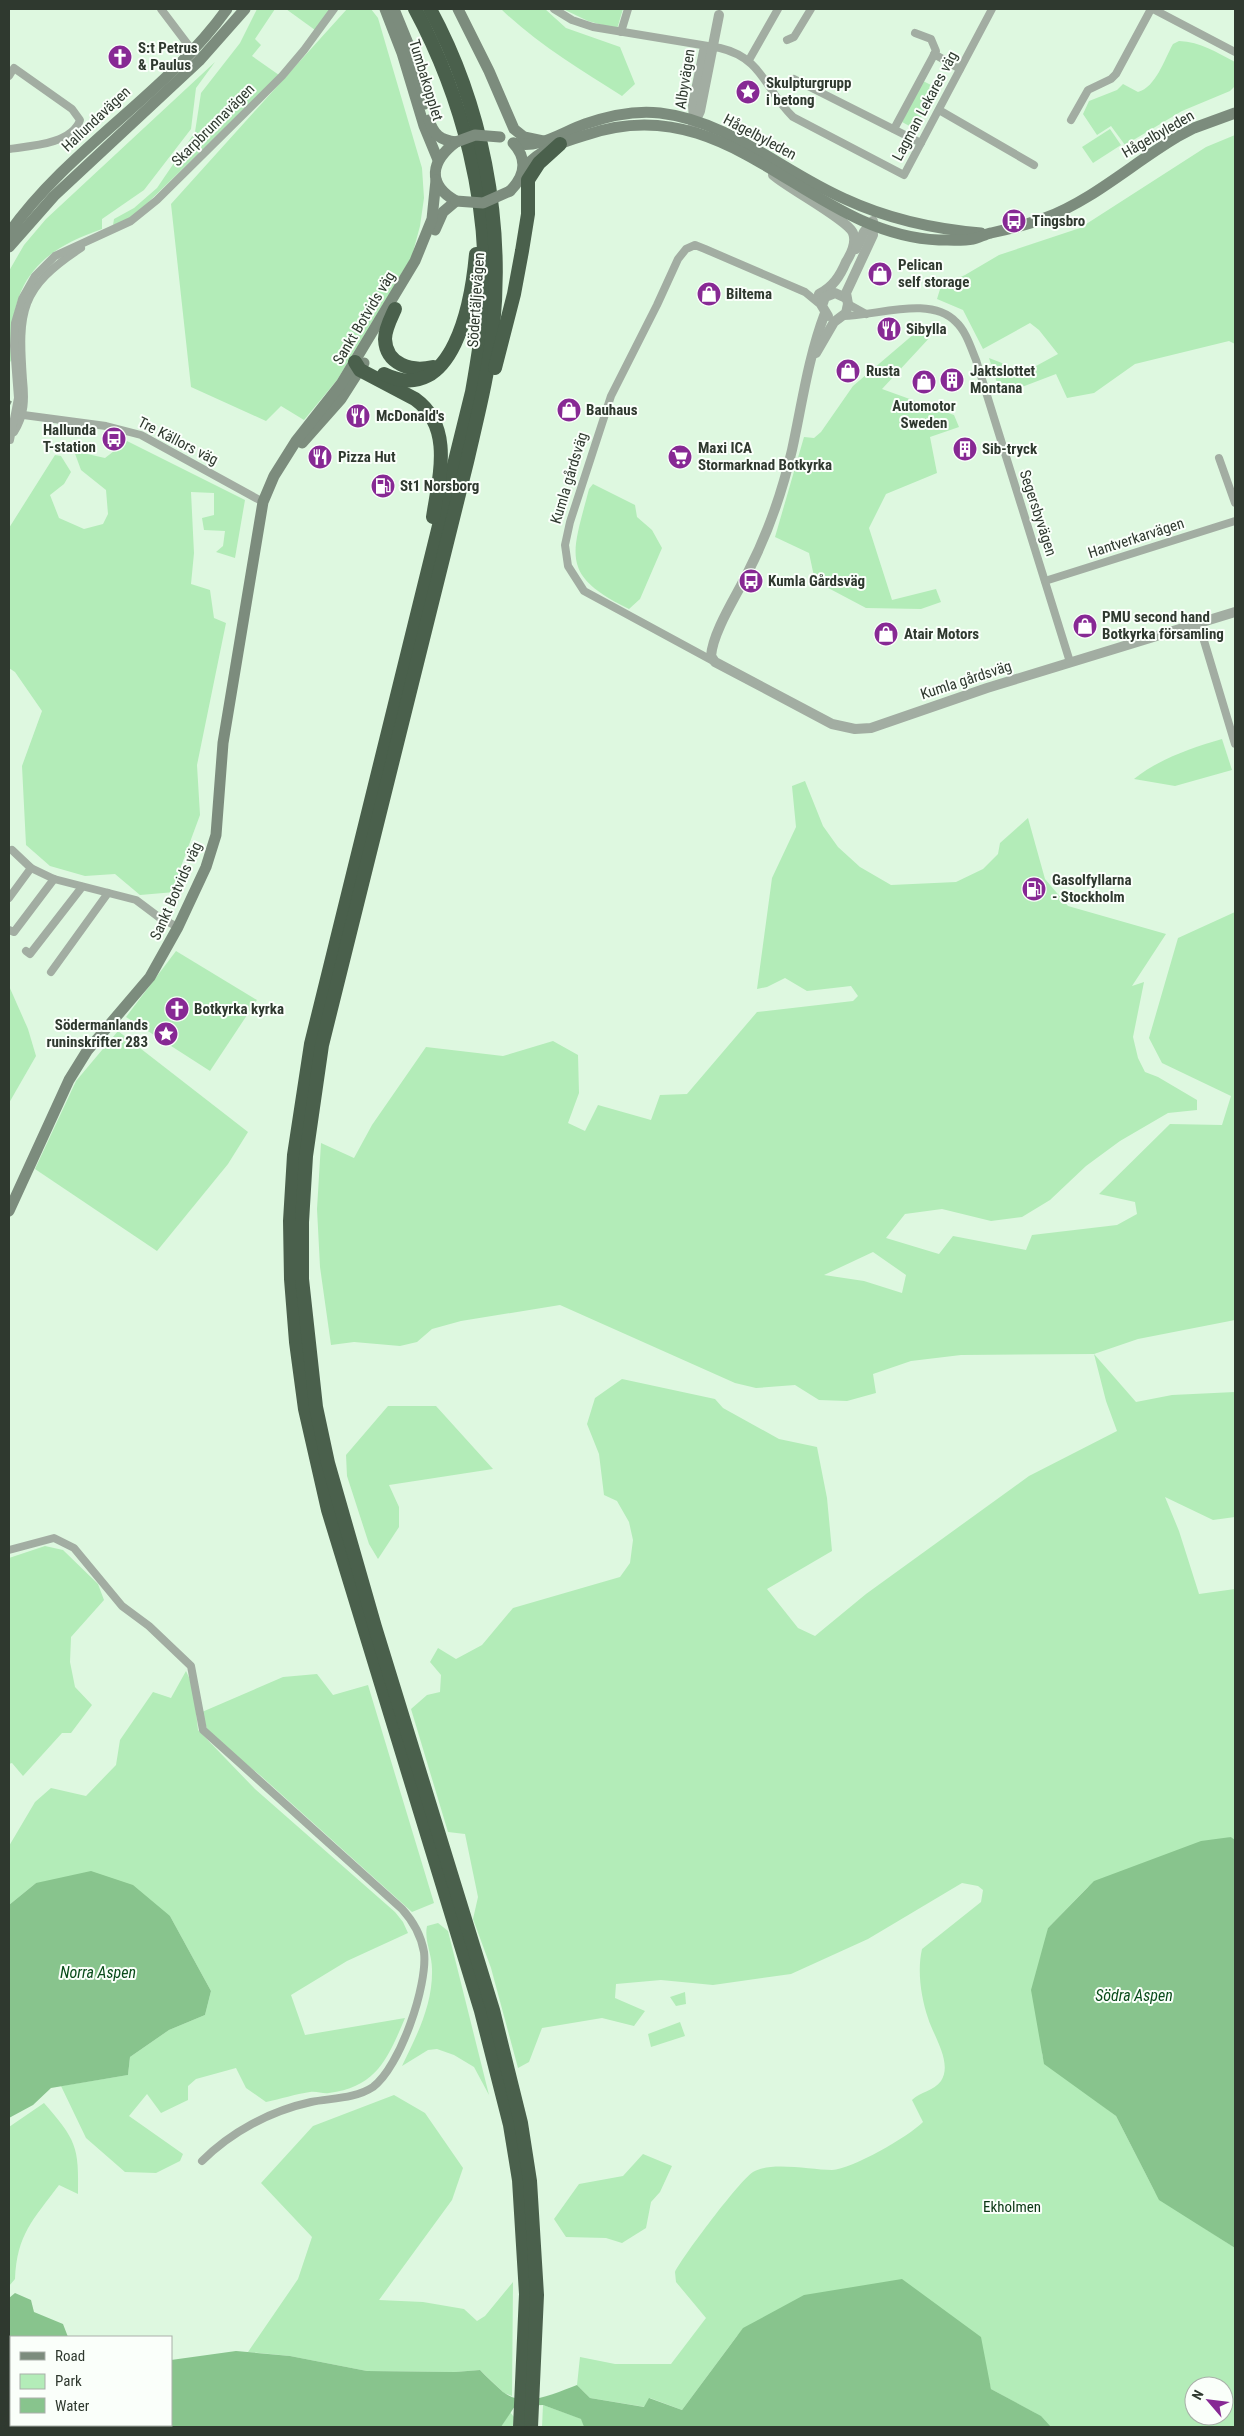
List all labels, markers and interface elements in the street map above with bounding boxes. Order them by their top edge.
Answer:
street label: Tumbakopplet [405,37,447,123]
place label: S:t Petrus & Paulus [138,39,198,74]
church icon: S:t Petrus & Paulus [107,44,133,70]
street label: Albyvägen [671,48,699,110]
street label: Lagman Lekares väg [888,48,962,164]
place label: Skulpturgrupp i betong [766,74,851,109]
place icon: Skulpturgrupp i betong [735,79,761,105]
street label: Skarpbrunnavägen [168,80,258,170]
street label: Hallundavägen [58,83,134,155]
street label: Hågelbyleden [1119,106,1197,162]
street label: Hågelbyleden [720,110,800,164]
bus stop icon: Tingsbro [1001,208,1027,234]
place label: Tingsbro [1032,212,1085,230]
street label: Södertäljevägen [464,252,488,348]
place label: Pelican self storage [898,256,969,291]
shop icon: Pelican self storage [867,261,893,287]
street label: Sankt Botvids väg [329,268,399,368]
shop icon: Biltema [696,281,722,307]
place label: Biltema [726,285,772,303]
restaurant icon: Sibylla [876,316,902,342]
place label: Sibylla [906,320,947,338]
shop icon: Rusta [835,358,861,384]
place label: Rusta [866,362,900,380]
place label: Jaktslottet Montana [970,362,1036,397]
building icon: Jaktslottet Montana [939,367,965,393]
shop icon: Automotor Sweden [911,369,937,395]
shop icon: Bauhaus [556,397,582,423]
place label: Automotor Sweden [892,397,956,432]
place label: Bauhaus [586,401,638,419]
restaurant icon: McDonald's [345,403,371,429]
place label: McDonald's [376,407,445,425]
street label: Tre Källors väg [135,413,221,469]
place label: Hallunda T-station [43,421,96,456]
bus stop icon: Hallunda T-station [101,426,127,452]
street label: Kumla gårdsväg [547,430,591,526]
building icon: Sib-tryck [952,436,978,462]
place label: Maxi ICA Stormarknad Botkyrka [698,439,832,474]
place label: Sib-tryck [982,440,1038,458]
restaurant icon: Pizza Hut [307,444,333,470]
supermarket icon: Maxi ICA Stormarknad Botkyrka [667,444,693,470]
place label: Pizza Hut [338,448,396,466]
street label: Segersbyvägen [1016,468,1060,558]
fuel station icon: St1 Norsborg [370,473,396,499]
place label: St1 Norsborg [400,477,479,495]
street label: Hantverkarvägen [1086,514,1186,562]
bus stop icon: Kumla Gårdsväg [738,568,764,594]
place label: Kumla Gårdsväg [768,572,865,590]
place label: PMU second hand Botkyrka församling [1102,608,1224,643]
shop icon: PMU second hand Botkyrka församling [1072,613,1098,639]
shop icon: Atair Motors [873,621,899,647]
place label: Atair Motors [904,625,979,643]
street label: Kumla gårdsväg [918,657,1014,703]
street label: Sankt Botvids väg [146,839,206,943]
place label: Gasolfyllarna - Stockholm [1052,871,1132,906]
fuel station icon: Gasolfyllarna - Stockholm [1021,876,1047,902]
church icon: Botkyrka kyrka [164,996,190,1022]
place label: Botkyrka kyrka [194,1000,284,1018]
place label: Södermanlands runinskrifter 283 [47,1016,148,1051]
place icon: Södermanlands runinskrifter 283 [153,1021,179,1047]
water label: Norra Aspen [60,1963,136,1982]
water label: Södra Aspen [1095,1986,1173,2005]
park label: Ekholmen [983,2198,1041,2216]
legend [10,2336,172,2426]
text: Road [55,2347,85,2365]
text: Park [55,2372,82,2390]
north arrow [1184,2376,1234,2426]
text: N [1188,2387,1207,2402]
text: Water [55,2397,90,2415]

